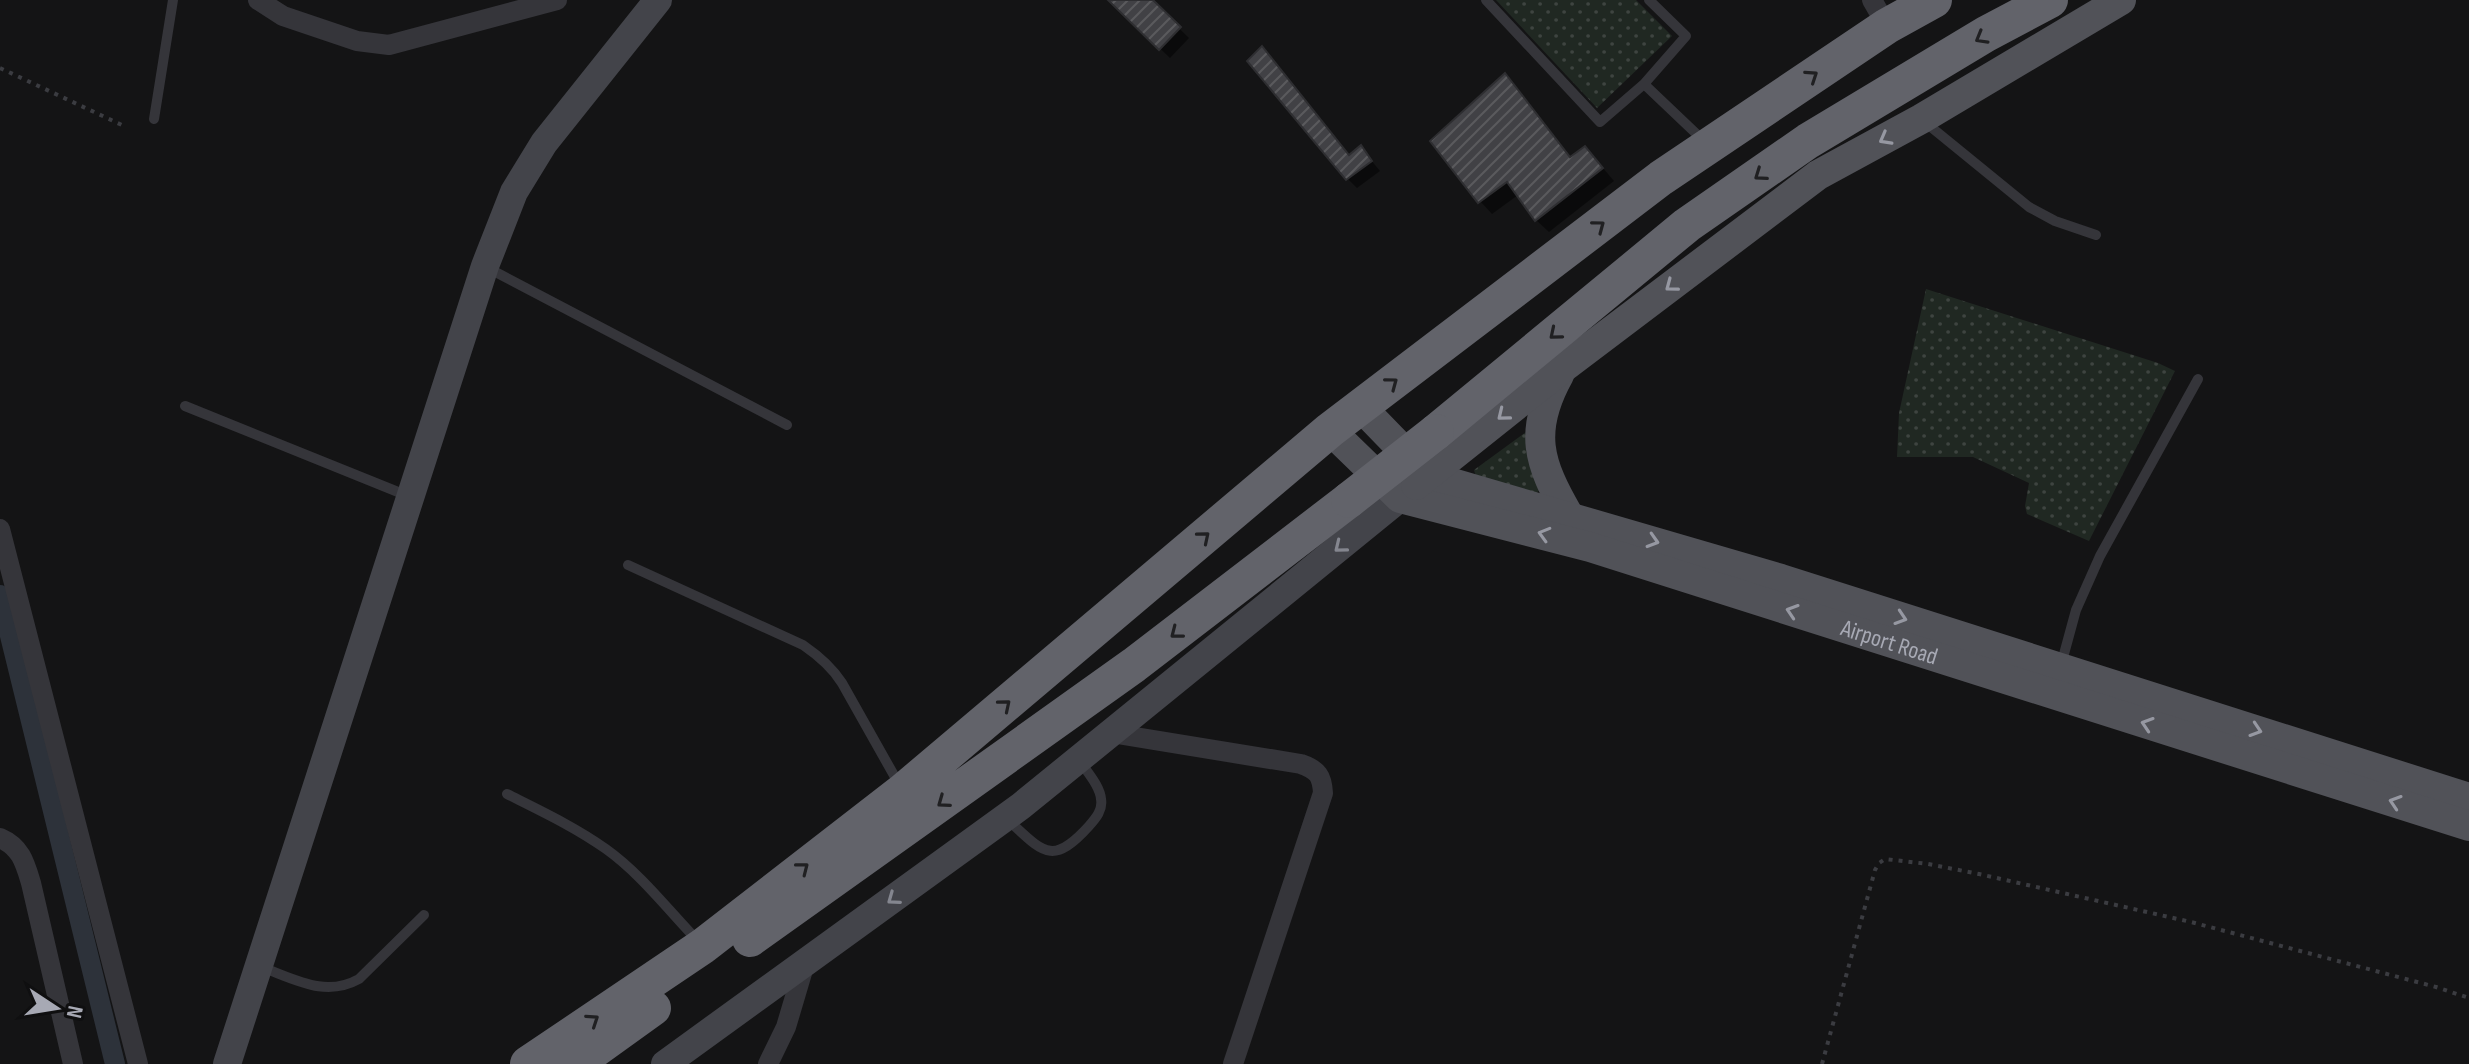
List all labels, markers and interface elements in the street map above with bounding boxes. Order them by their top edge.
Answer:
one-way arrow [1975,28,1990,43]
one-way arrow [1803,71,1818,86]
one-way arrow [1879,129,1893,144]
one-way arrow [1755,165,1769,180]
one-way arrow [1590,221,1605,235]
one-way arrow [1665,276,1680,290]
one-way arrow [1550,324,1565,339]
one-way arrow [1383,379,1398,393]
one-way arrow [1498,406,1513,420]
one-way arrow [1537,527,1551,543]
one-way arrow [1195,532,1209,547]
one-way arrow [1645,532,1659,548]
one-way arrow [1334,538,1349,552]
one-way arrow [1786,604,1800,620]
one-way arrow [1894,609,1907,625]
street label: Airport Road [1837,613,1941,671]
one-way arrow [1170,623,1185,637]
one-way arrow [996,700,1011,715]
one-way arrow [2140,717,2154,733]
one-way arrow [2248,720,2262,736]
one-way arrow [937,792,951,807]
one-way arrow [2388,795,2402,811]
one-way arrow [794,864,809,878]
one-way arrow [888,889,902,903]
north arrow [16,968,96,1048]
text: N [60,1003,89,1020]
one-way arrow [584,1015,598,1030]

